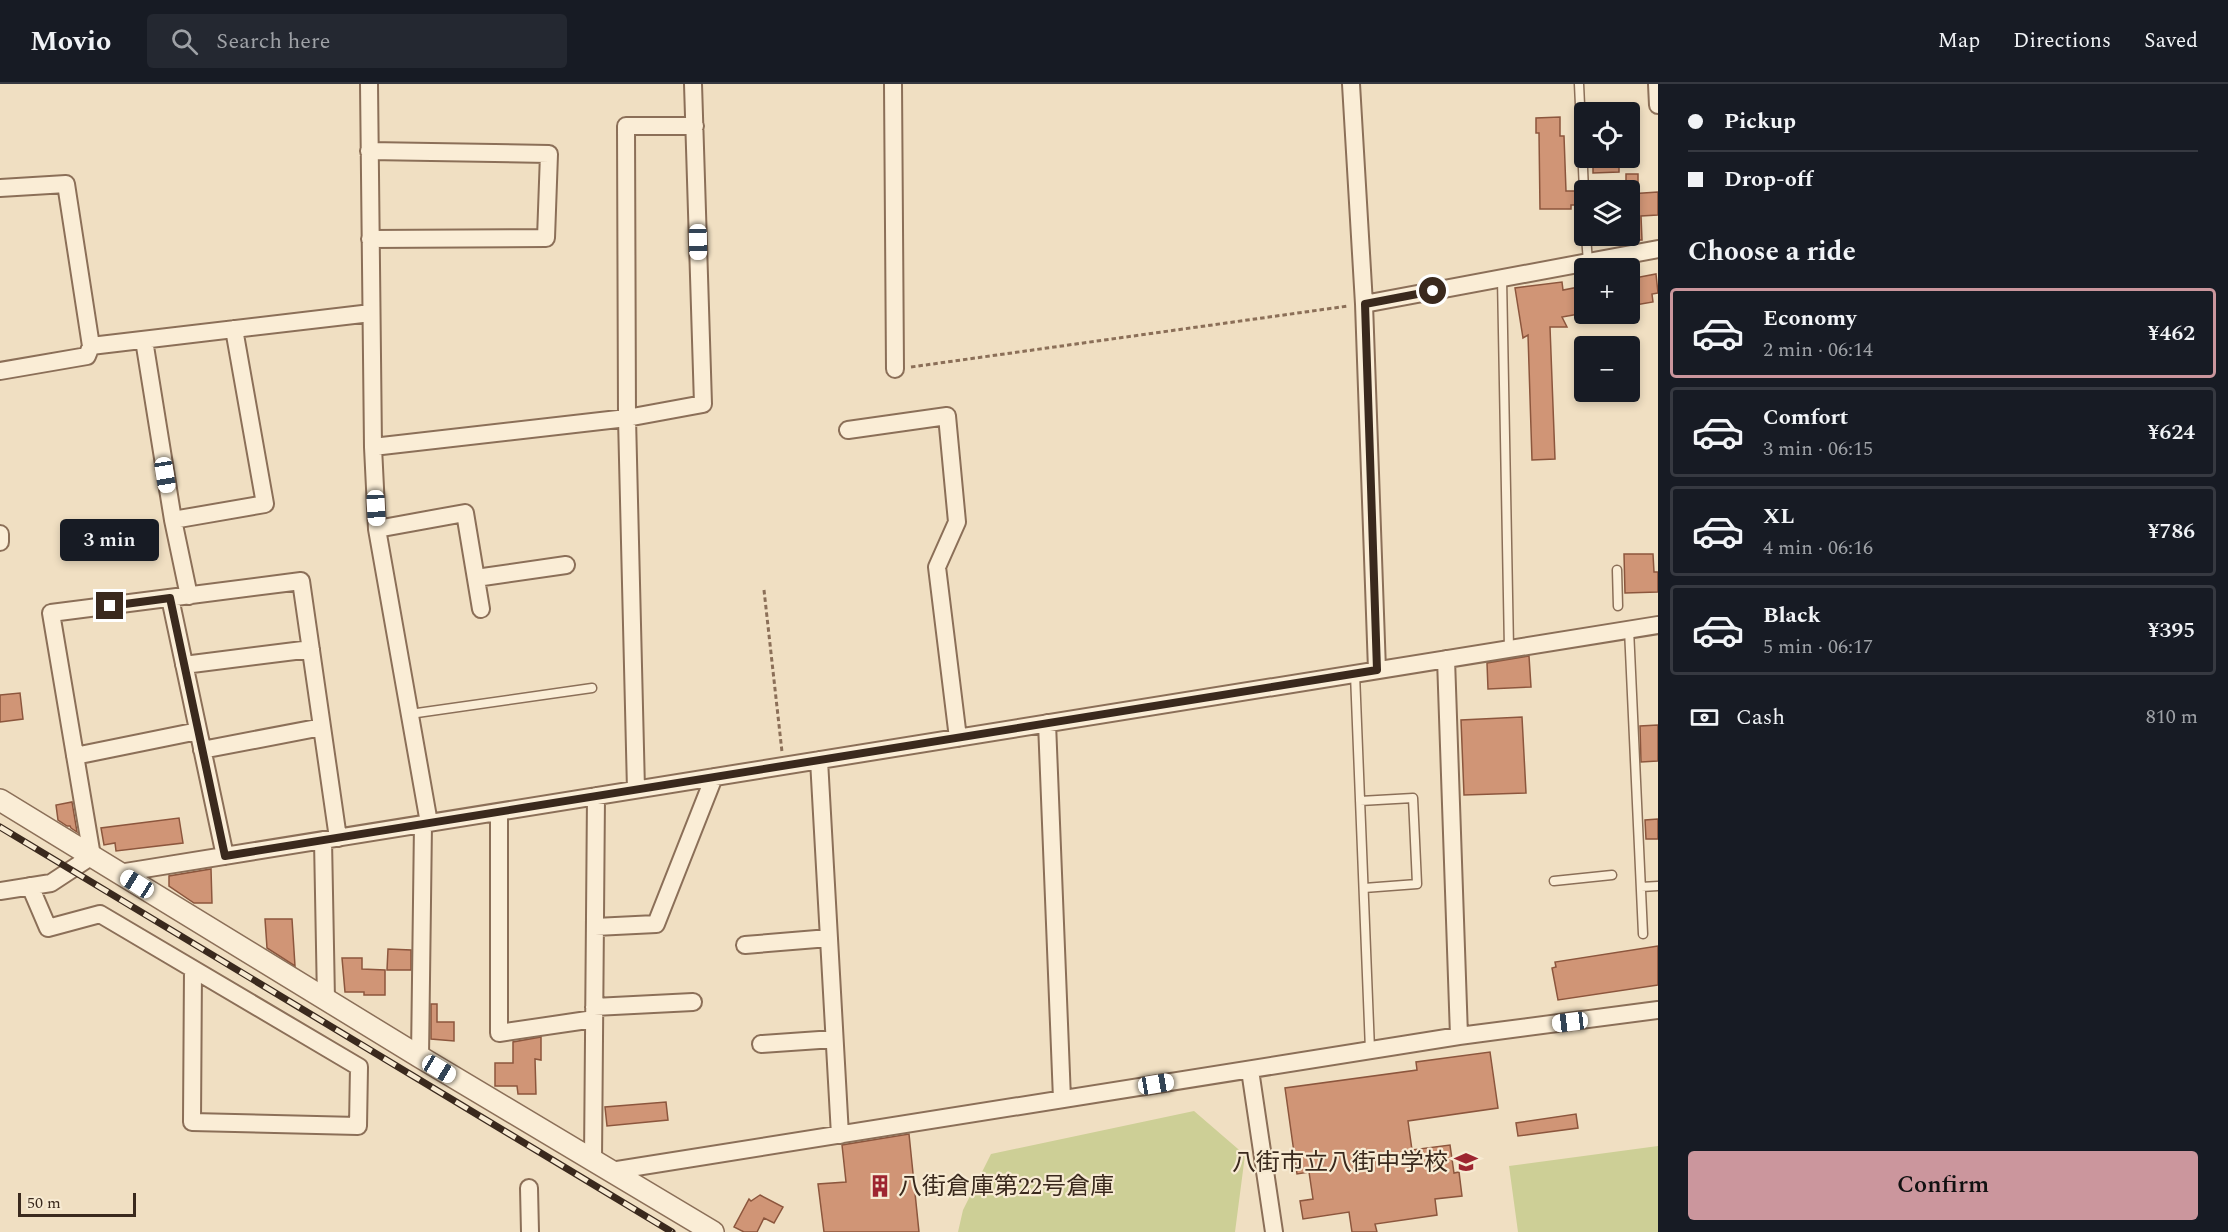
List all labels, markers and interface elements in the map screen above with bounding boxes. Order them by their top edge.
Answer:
search box [147,14,567,68]
text: Movio [30,20,111,63]
icon: search [168,25,201,58]
text: Search here [216,25,330,58]
text: Map [1938,25,1980,57]
text: Directions [2013,25,2111,57]
text: Saved [2144,25,2198,57]
map controls [1574,102,1640,402]
button: locate [1574,102,1640,168]
text: Pickup [1724,105,1796,138]
text: Drop-off [1724,163,1813,196]
button: layers [1574,180,1640,246]
car [689,224,707,260]
text: Choose a ride [1688,231,1856,273]
button: + [1574,258,1640,324]
route start [1419,277,1446,304]
text: Economy [1763,302,1856,335]
icon: car [1691,306,1745,360]
text: ¥462 [2148,317,2195,350]
text: 2 min · 06:14 [1763,335,1873,365]
button: − [1574,336,1640,402]
text: Comfort [1763,401,1848,434]
icon: car [1691,405,1745,459]
text: ¥624 [2148,416,2195,449]
text: 3 min · 06:15 [1763,434,1873,464]
car [153,456,177,494]
car [366,490,386,526]
text: XL [1763,500,1794,533]
icon: car [1691,504,1745,558]
text: ¥786 [2148,515,2195,548]
callout: 3 min [60,519,160,561]
text: 3 min [84,525,135,555]
text: 4 min · 06:16 [1763,533,1873,563]
route end [96,592,123,619]
text: Black [1763,599,1821,632]
icon: car [1691,603,1745,657]
text: ¥395 [2148,614,2195,647]
text: 5 min · 06:17 [1763,632,1873,662]
icon: cash [1688,701,1721,734]
text: Cash [1736,701,1785,734]
text: 810 m [2146,702,2198,732]
car [117,867,157,901]
car [1551,1011,1589,1033]
car [419,1052,459,1086]
car [1137,1072,1175,1096]
place label: 八街市立八街中学校 [1232,1145,1448,1181]
school or university icon: 八街市立八街中学校 [1453,1149,1479,1175]
button: Confirm [1688,1151,2198,1220]
place label: 八街倉庫第22号倉庫 [898,1169,1114,1205]
building icon: 八街倉庫第22号倉庫 [867,1173,893,1199]
scale bar [18,1190,136,1218]
text: 50 m [27,1191,61,1215]

